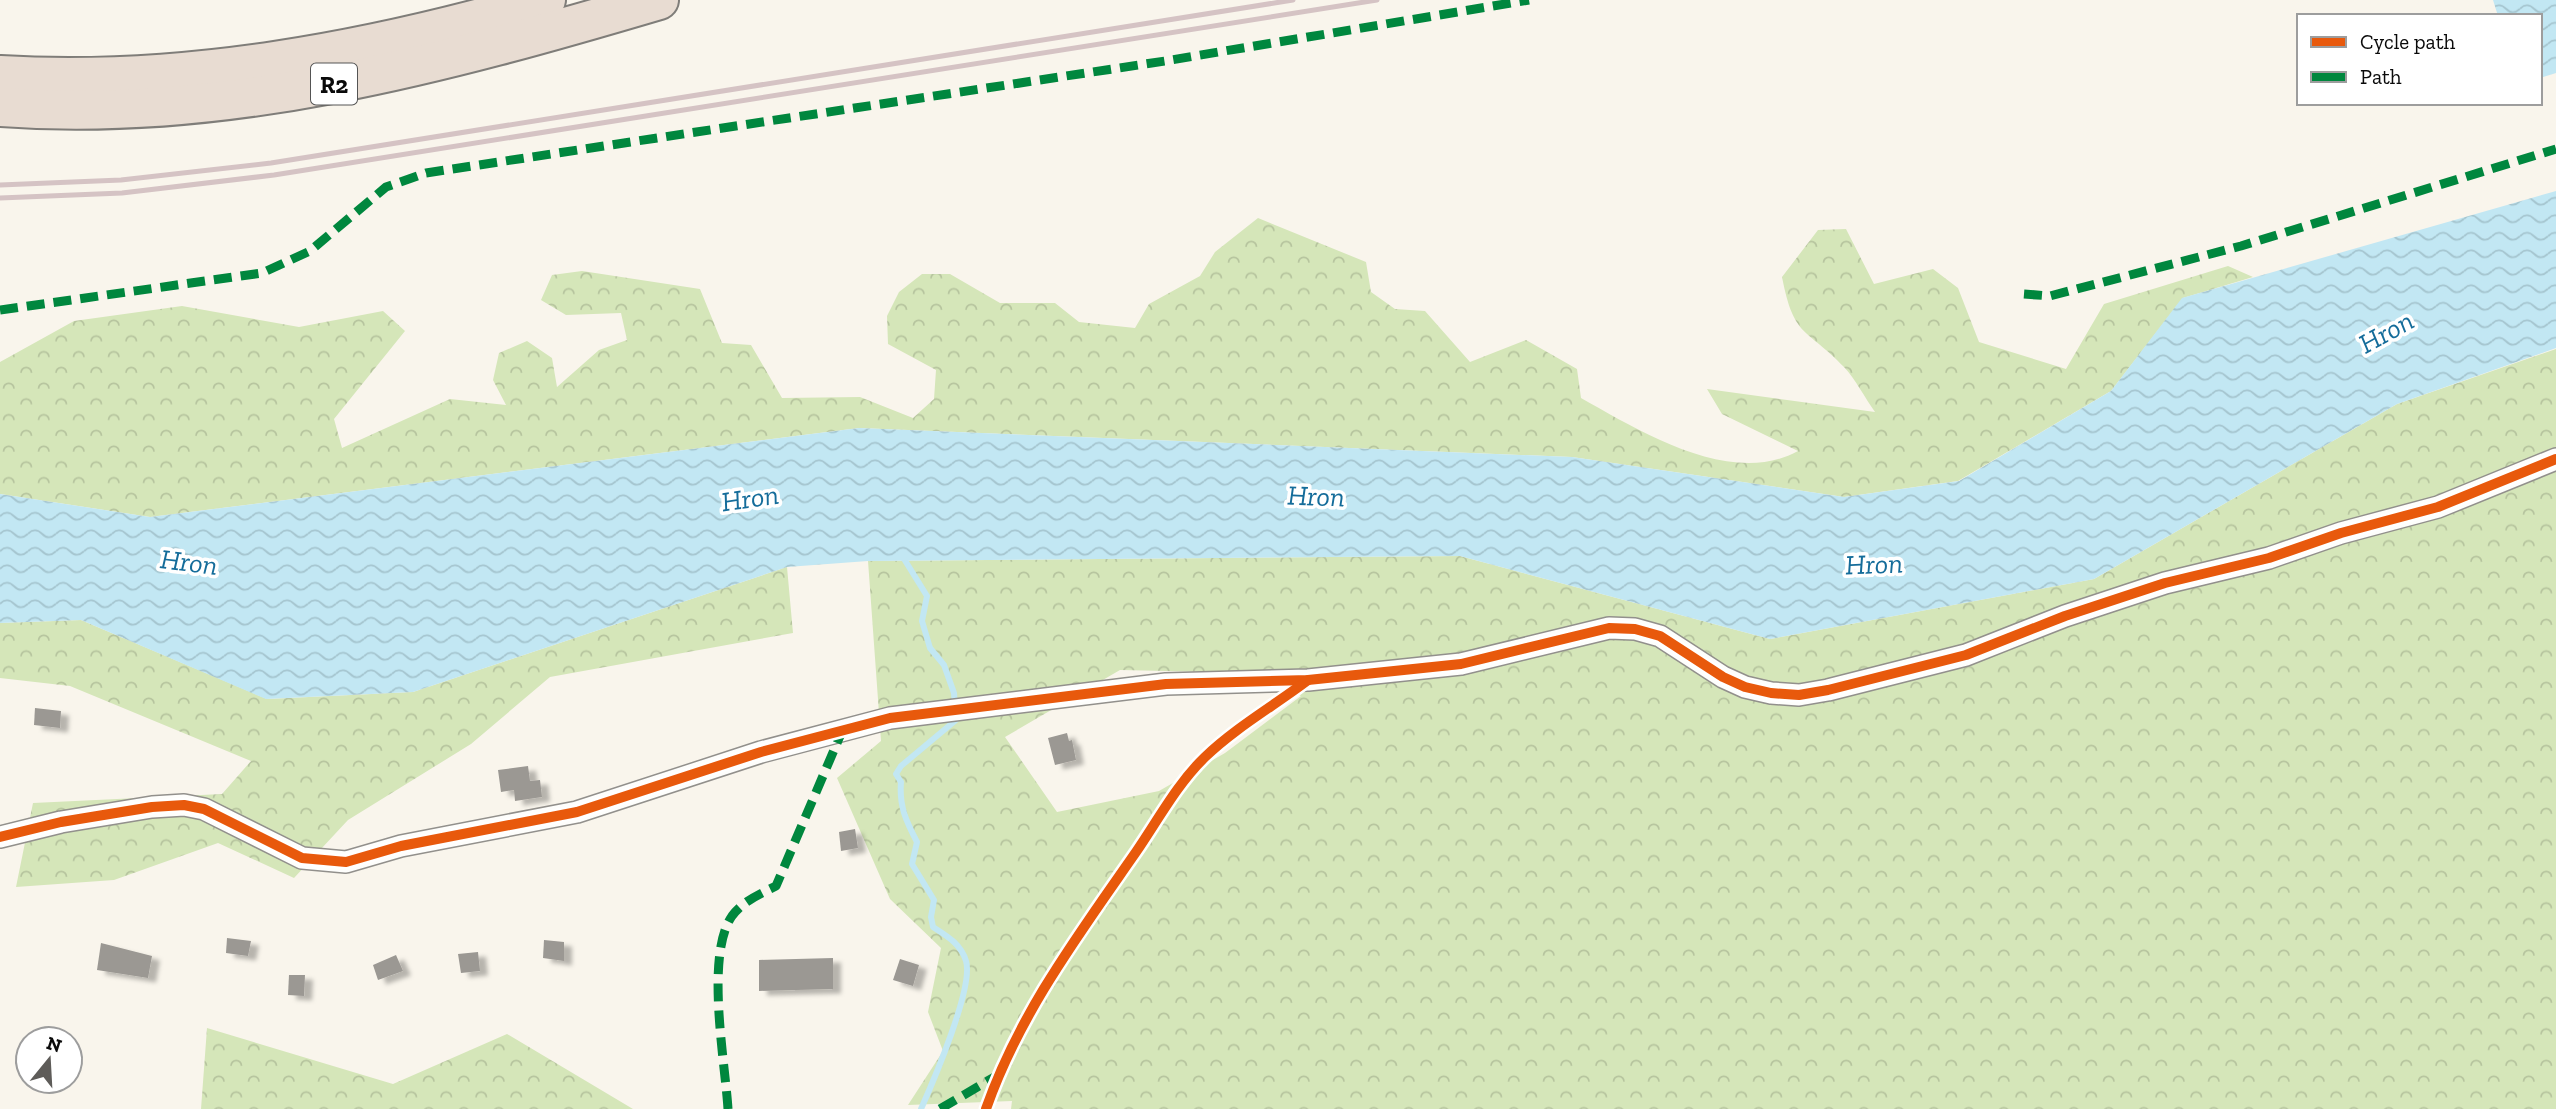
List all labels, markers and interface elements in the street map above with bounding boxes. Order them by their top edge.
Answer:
legend [2297,14,2542,105]
text: Cycle path [2360,29,2455,54]
road number: R2 [311,64,357,104]
text: Path [2360,64,2402,89]
water label: Hron [2353,304,2419,360]
water label: Hron [719,478,781,518]
water label: Hron [1287,479,1345,513]
water label: Hron [158,542,220,582]
water label: Hron [1845,547,1903,581]
north arrow [14,1025,84,1095]
text: N [44,1031,65,1057]

